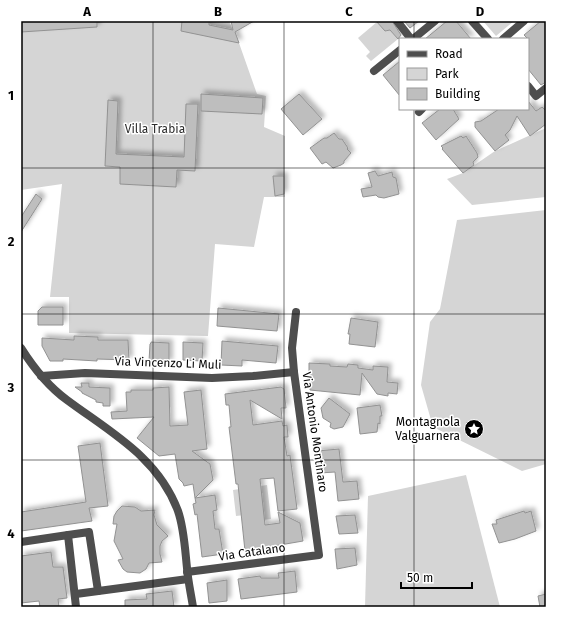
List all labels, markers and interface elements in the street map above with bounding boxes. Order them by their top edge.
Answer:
text: A [82,4,91,19]
text: B [214,4,222,19]
text: C [345,4,353,19]
text: D [476,4,485,19]
legend [399,38,529,110]
text: Road [435,47,463,61]
text: Park [435,67,459,81]
text: Building [435,87,481,101]
text: 1 [8,88,14,103]
park label: Villa Trabia [125,122,185,136]
text: 2 [8,234,15,249]
street label: Via Vincenzo Li Muli [114,354,222,372]
street label: Via Antonio Montinaro [300,371,330,493]
text: 3 [7,380,15,395]
place label: Montagnola Valguarnera [395,415,460,443]
place icon: Montagnola Valguarnera [463,418,485,440]
text: 4 [7,526,15,541]
street label: Via Catalano [218,540,286,564]
scale bar [401,564,472,590]
text: 50 m [407,571,433,585]

